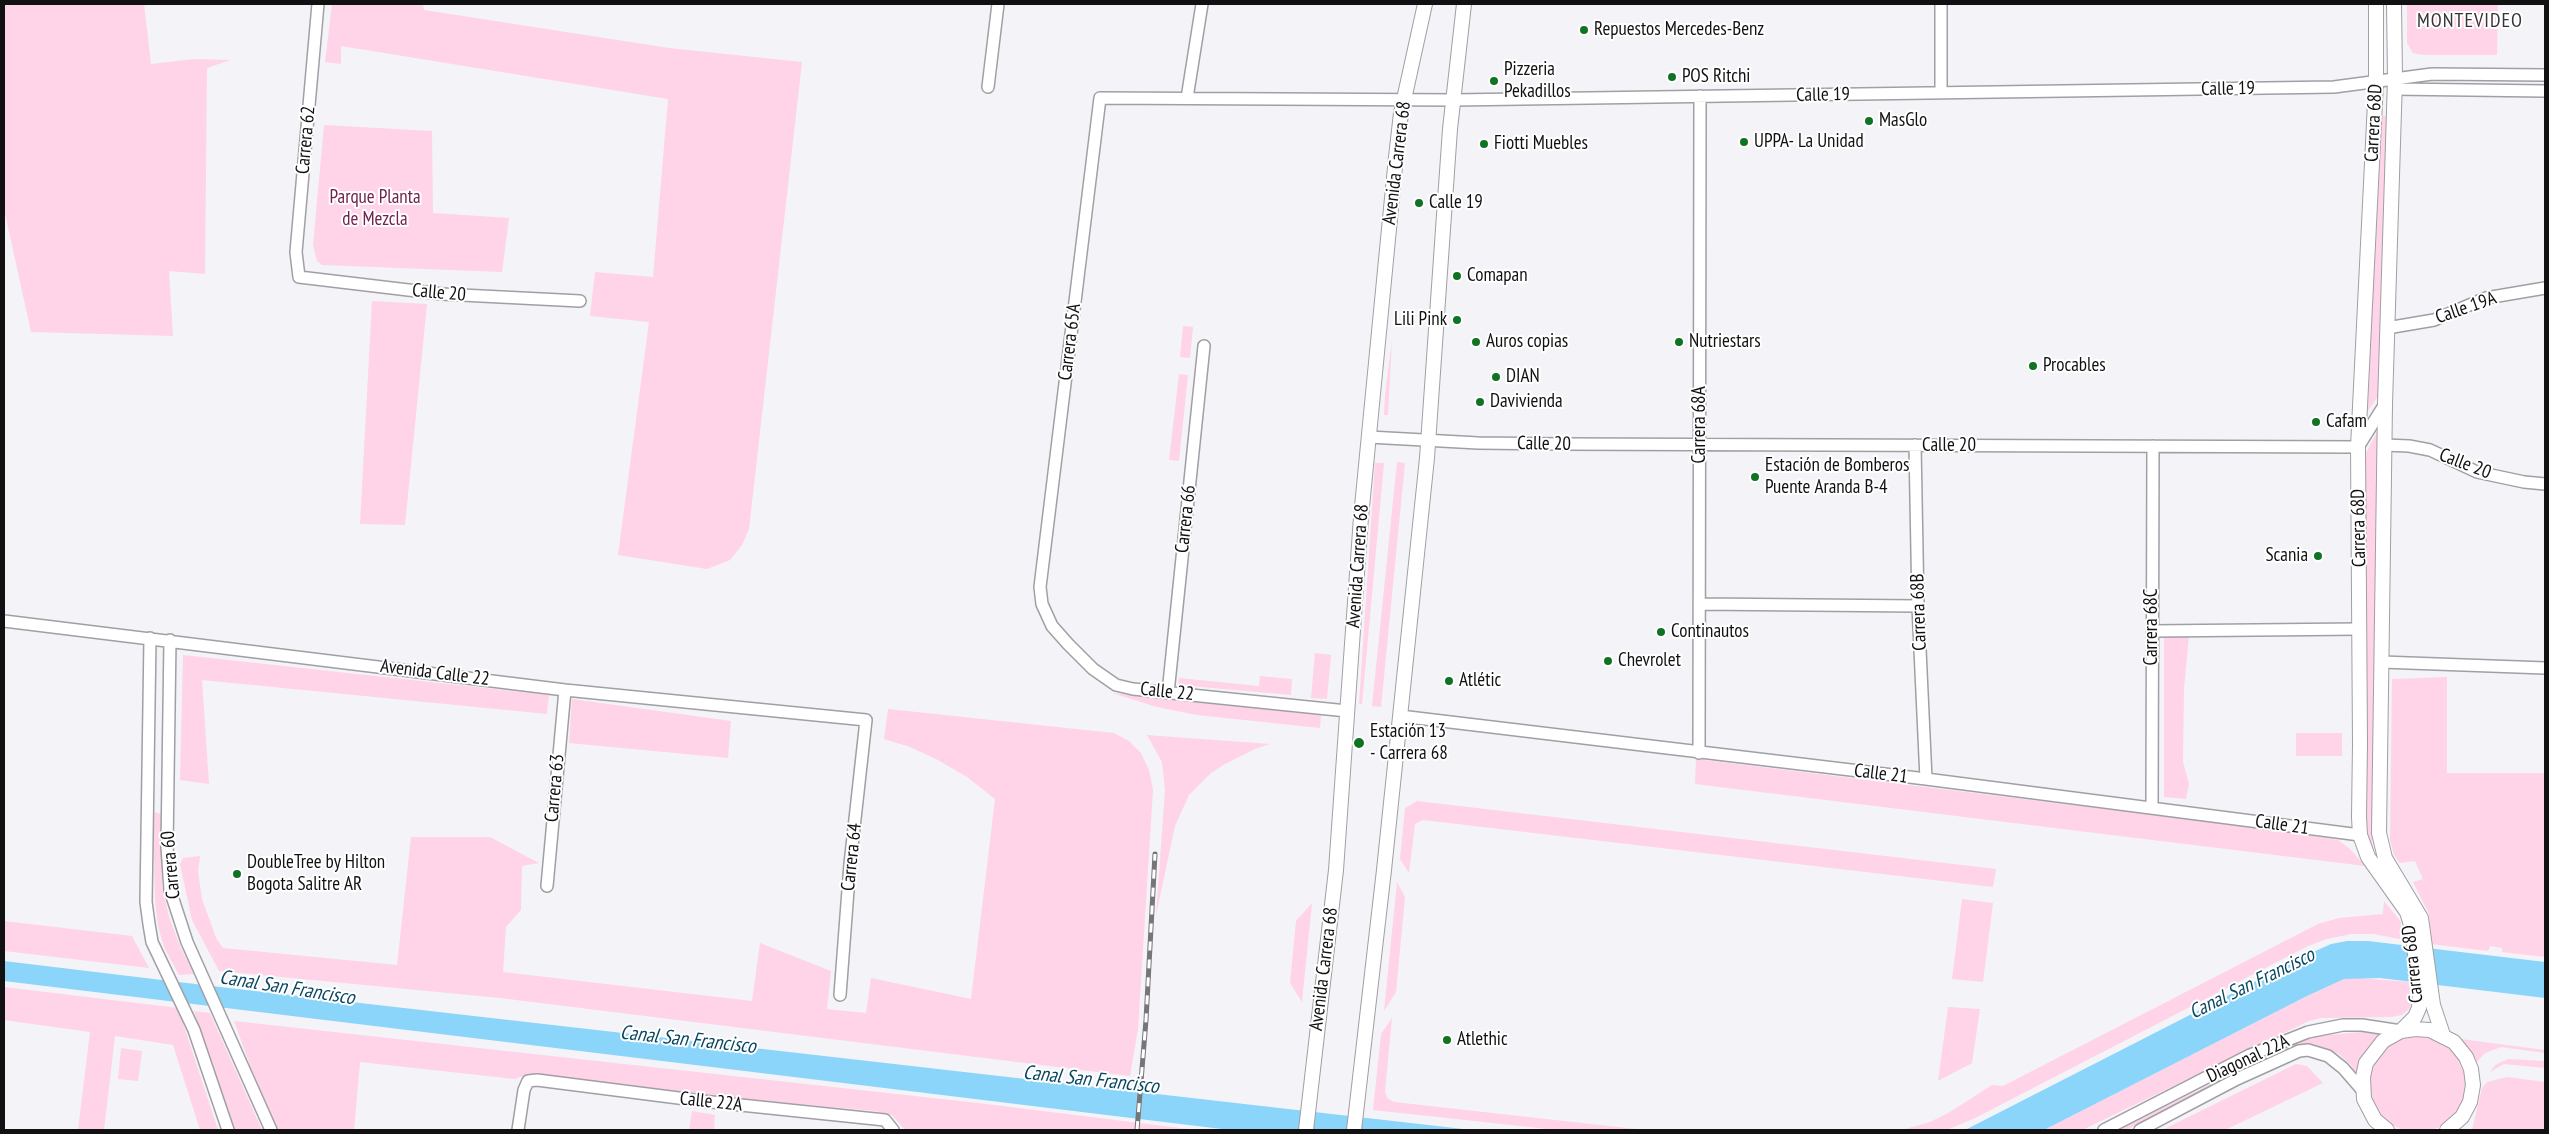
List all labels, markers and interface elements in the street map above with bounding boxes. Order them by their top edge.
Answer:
district label: MONTEVIDEO [2416,9,2524,33]
place label: Repuestos Mercedes-Benz [1594,19,1764,41]
marker: Repuestos Mercedes-Benz [1578,24,1590,36]
place label: Pizzeria Pekadillos [1504,59,1571,103]
place label: POS Ritchi [1682,66,1750,88]
marker: POS Ritchi [1666,71,1678,83]
marker: Pizzeria Pekadillos [1488,75,1500,87]
street label: Calle 19 [2201,77,2255,101]
street label: Calle 19 [1796,83,1850,107]
street label: Carrera 68D [2361,83,2387,163]
street label: Avenida Carrera 68 [1378,100,1416,226]
street label: Carrera 62 [292,105,320,175]
place label: MasGlo [1879,110,1927,132]
marker: MasGlo [1863,115,1875,127]
place label: UPPA- La Unidad [1754,131,1864,153]
place label: Fiotti Muebles [1494,133,1588,155]
marker: UPPA- La Unidad [1738,136,1750,148]
marker: Fiotti Muebles [1478,138,1490,150]
park label: Parque Planta de Mezcla [330,187,420,231]
place label: Calle 19 [1429,192,1483,214]
marker: Calle 19 [1413,197,1425,209]
place label: Comapan [1467,265,1528,287]
marker: Comapan [1451,270,1463,282]
street label: Calle 20 [411,279,467,307]
street label: Calle 19A [2433,287,2499,329]
street label: Carrera 65A [1054,302,1086,382]
place label: Lili Pink [1394,309,1447,331]
marker: Lili Pink [1451,314,1463,326]
place label: Auros copias [1486,331,1568,353]
place label: Nutriestars [1689,331,1761,353]
marker: Auros copias [1470,336,1482,348]
marker: Nutriestars [1673,336,1685,348]
place label: Procables [2043,355,2106,377]
marker: Procables [2027,360,2039,372]
place label: DIAN [1506,366,1540,388]
marker: DIAN [1490,371,1502,383]
street label: Carrera 68A [1689,386,1711,464]
place label: Davivienda [1490,391,1563,413]
marker: Davivienda [1474,396,1486,408]
place label: Cafam [2326,411,2367,433]
marker: Cafam [2310,416,2322,428]
street label: Calle 20 [1517,432,1571,456]
street label: Calle 20 [1922,435,1976,457]
street label: Calle 20 [2436,444,2494,484]
place label: Estación de Bomberos Puente Aranda B-4 [1765,455,1909,499]
marker: Estación de Bomberos Puente Aranda B-4 [1749,471,1761,483]
street label: Carrera 66 [1171,484,1201,554]
street label: Carrera 68D [2347,489,2371,567]
street label: Avenida Carrera 68 [1342,503,1374,629]
place label: Scania [2265,545,2308,567]
marker: Scania [2312,550,2324,562]
street label: Carrera 68B [1906,573,1932,651]
street label: Carrera 68C [2141,589,2163,665]
place label: Continautos [1671,621,1749,643]
marker: Continautos [1655,626,1667,638]
place label: Chevrolet [1618,650,1681,672]
street label: Avenida Calle 22 [379,655,491,691]
marker: Chevrolet [1602,655,1614,667]
place label: Atlétic [1459,670,1501,692]
marker: Atlétic [1443,675,1455,687]
street label: Calle 22 [1139,678,1195,706]
place label: Estación 13 - Carrera 68 [1370,721,1448,765]
marker: Estación 13 - Carrera 68 [1352,736,1366,750]
street label: Carrera 63 [541,753,569,823]
street label: Calle 21 [1853,759,1909,789]
street label: Calle 21 [2254,810,2310,840]
street label: Carrera 64 [837,822,867,892]
street label: Carrera 60 [157,830,185,900]
place label: DoubleTree by Hilton Bogota Salitre AR [247,852,385,896]
marker: DoubleTree by Hilton Bogota Salitre AR [231,868,243,880]
street label: Avenida Carrera 68 [1305,906,1343,1032]
street label: Carrera 68D [2398,924,2428,1004]
water label: Canal San Francisco [2185,943,2319,1025]
water label: Canal San Francisco [218,965,356,1011]
water label: Canal San Francisco [619,1021,757,1059]
place label: Atlethic [1457,1029,1508,1051]
street label: Diagonal 22A [2203,1030,2293,1088]
marker: Atlethic [1441,1034,1453,1046]
water label: Canal San Francisco [1022,1061,1160,1099]
street label: Calle 22A [679,1087,743,1117]

